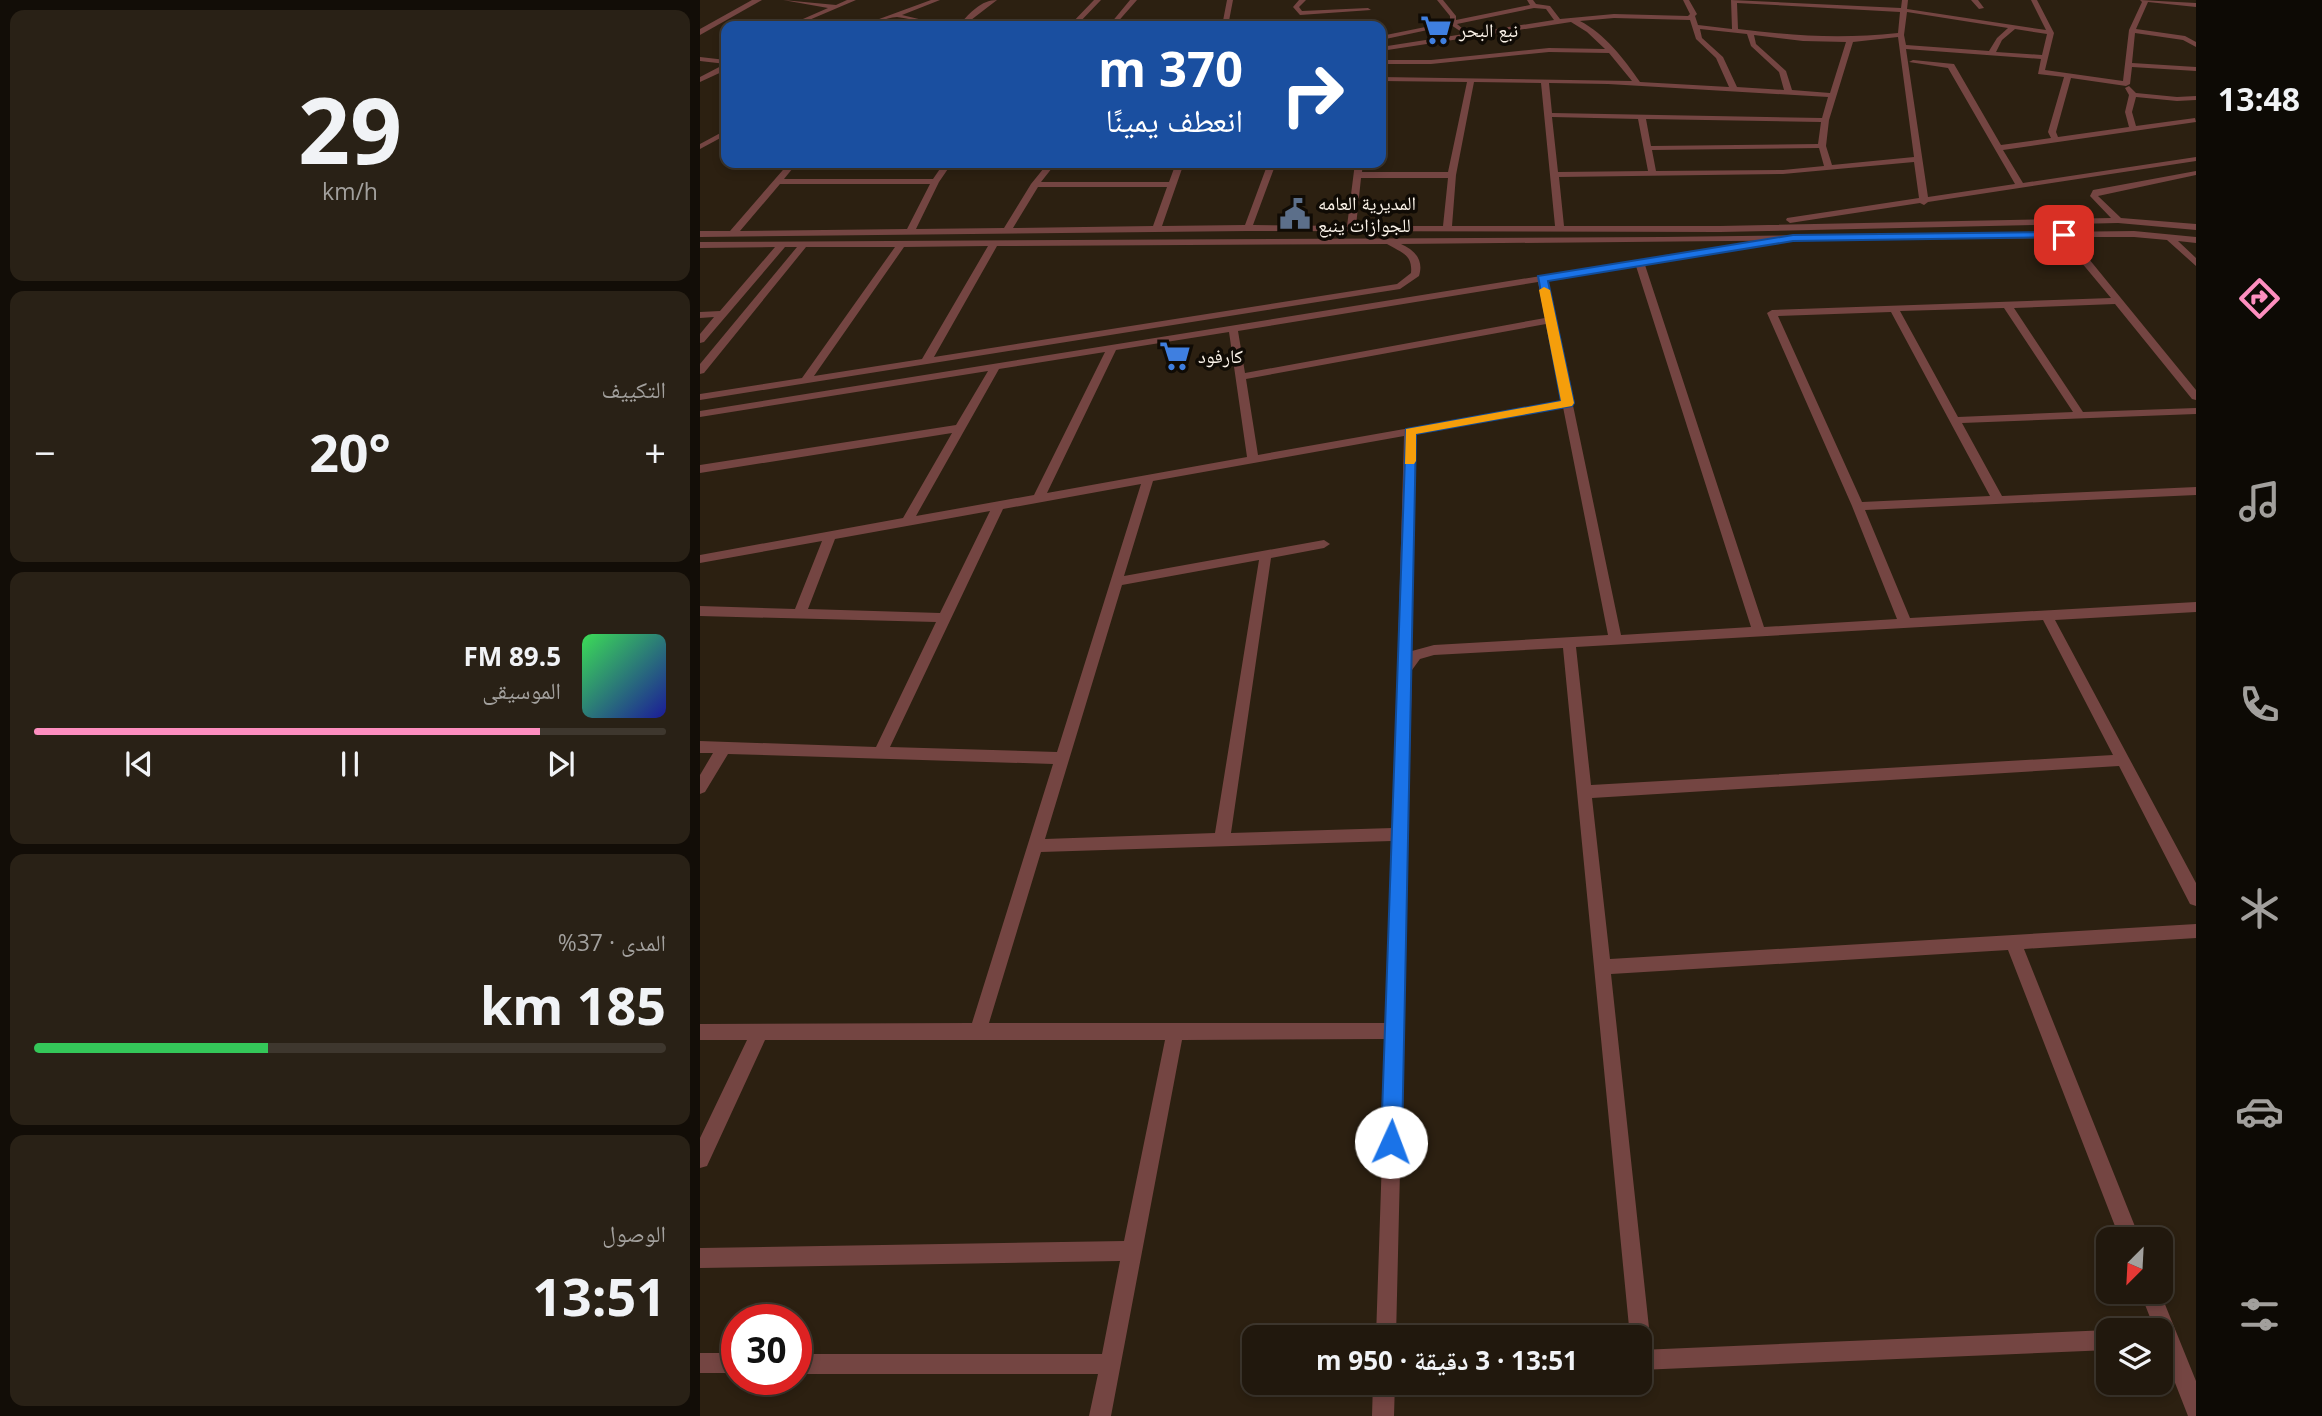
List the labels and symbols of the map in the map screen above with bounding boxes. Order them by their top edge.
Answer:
supermarket icon: نبع البحر [1419,13,1453,47]
place label: نبع البحر [1458,17,1518,43]
place label: المديرية العامه للجوازات ينبع [1318,190,1416,238]
public building icon: المديرية العامه للجوازات ينبع [1278,197,1312,231]
pin [2034,205,2094,265]
supermarket icon: كارفود [1158,339,1192,373]
place label: كارفود [1198,343,1243,369]
position arrow [1354,1105,1428,1179]
north arrow [2096,1227,2174,1304]
speed limit sign: 30 [721,1304,812,1395]

